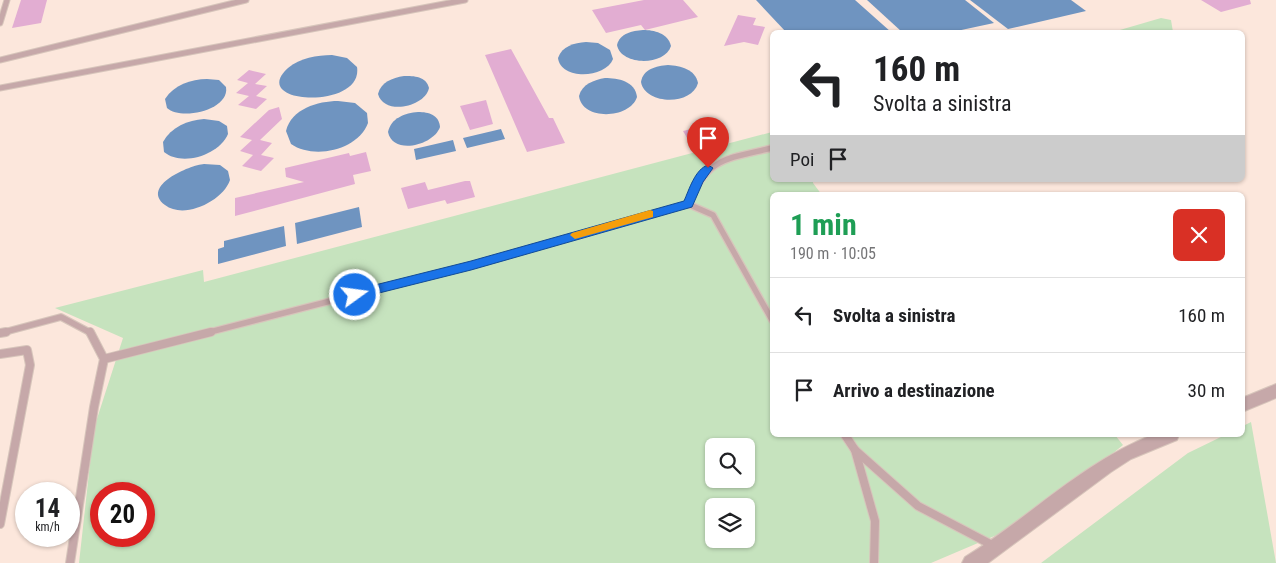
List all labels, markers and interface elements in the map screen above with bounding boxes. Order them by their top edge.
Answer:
text: 160 m [873,49,960,90]
icon: left [790,50,855,115]
text: Svolta a sinistra [873,91,1012,116]
pin [687,117,729,168]
icon: arrive [694,124,722,152]
icon: arrive [824,145,852,173]
text: Poi [790,148,814,171]
text: 1 min [790,207,857,242]
button: close [1173,209,1225,261]
text: 190 m · 10:05 [790,244,876,263]
position arrow [328,268,380,320]
icon: left [790,301,818,329]
text: Svolta a sinistra [833,304,955,327]
text: 160 m [1178,304,1225,327]
icon: arrive [790,376,818,404]
text: Arrivo a destinazione [833,379,995,402]
text: 30 m [1188,379,1225,402]
map controls [705,438,755,548]
button: search [705,438,755,488]
speed limit sign: 20 [90,482,155,547]
text: 14 [35,494,60,523]
button: layers [705,498,755,548]
text: km/h [35,520,60,534]

